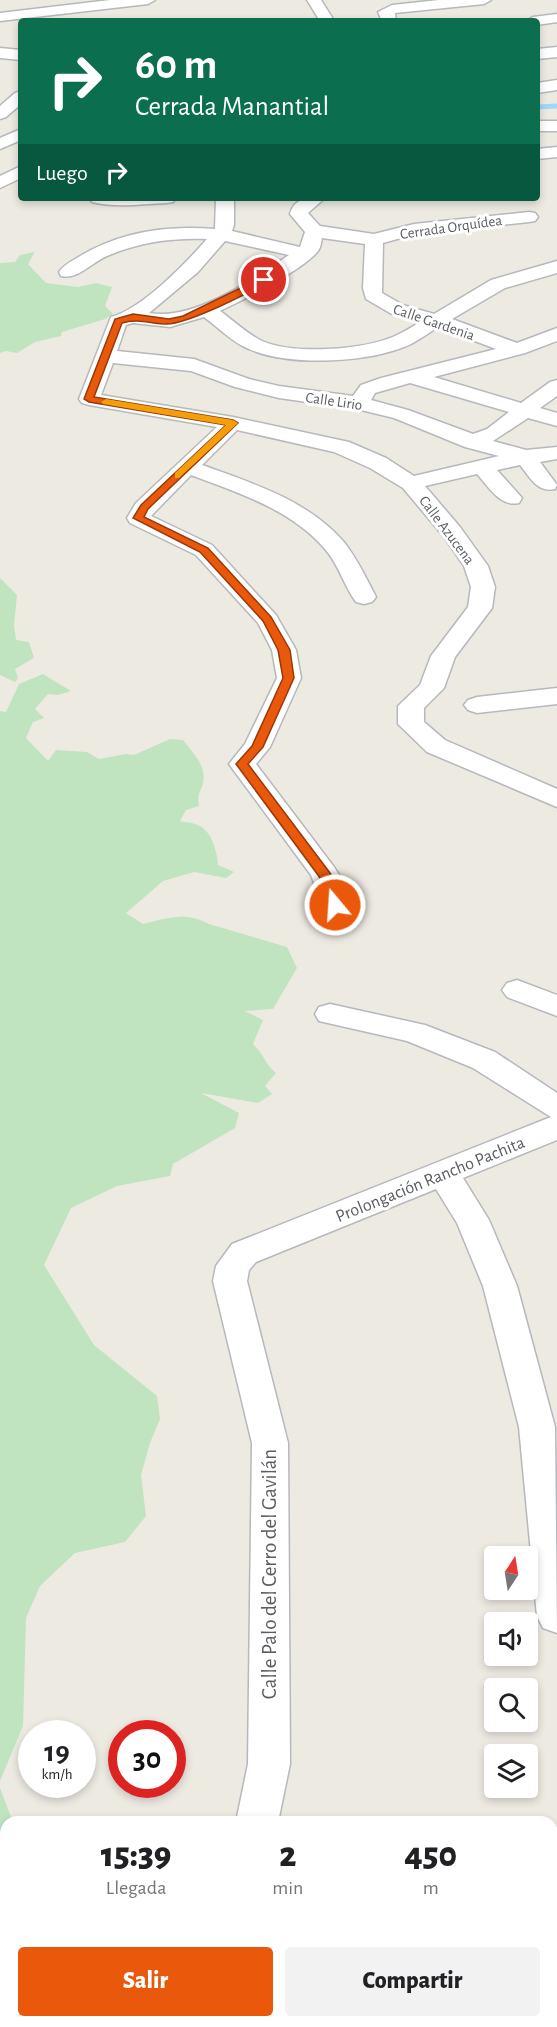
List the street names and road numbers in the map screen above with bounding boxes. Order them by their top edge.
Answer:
street label: Cerrada Orquídea [399,213,503,242]
street label: Calle Gardenia [391,302,477,343]
street label: Calle Lirio [305,390,363,413]
street label: Calle Azucena [416,493,477,567]
street label: Prolongación Rancho Pachita [333,1134,527,1226]
street label: Calle Palo del Cerro del Gavilán [259,1449,280,1699]

